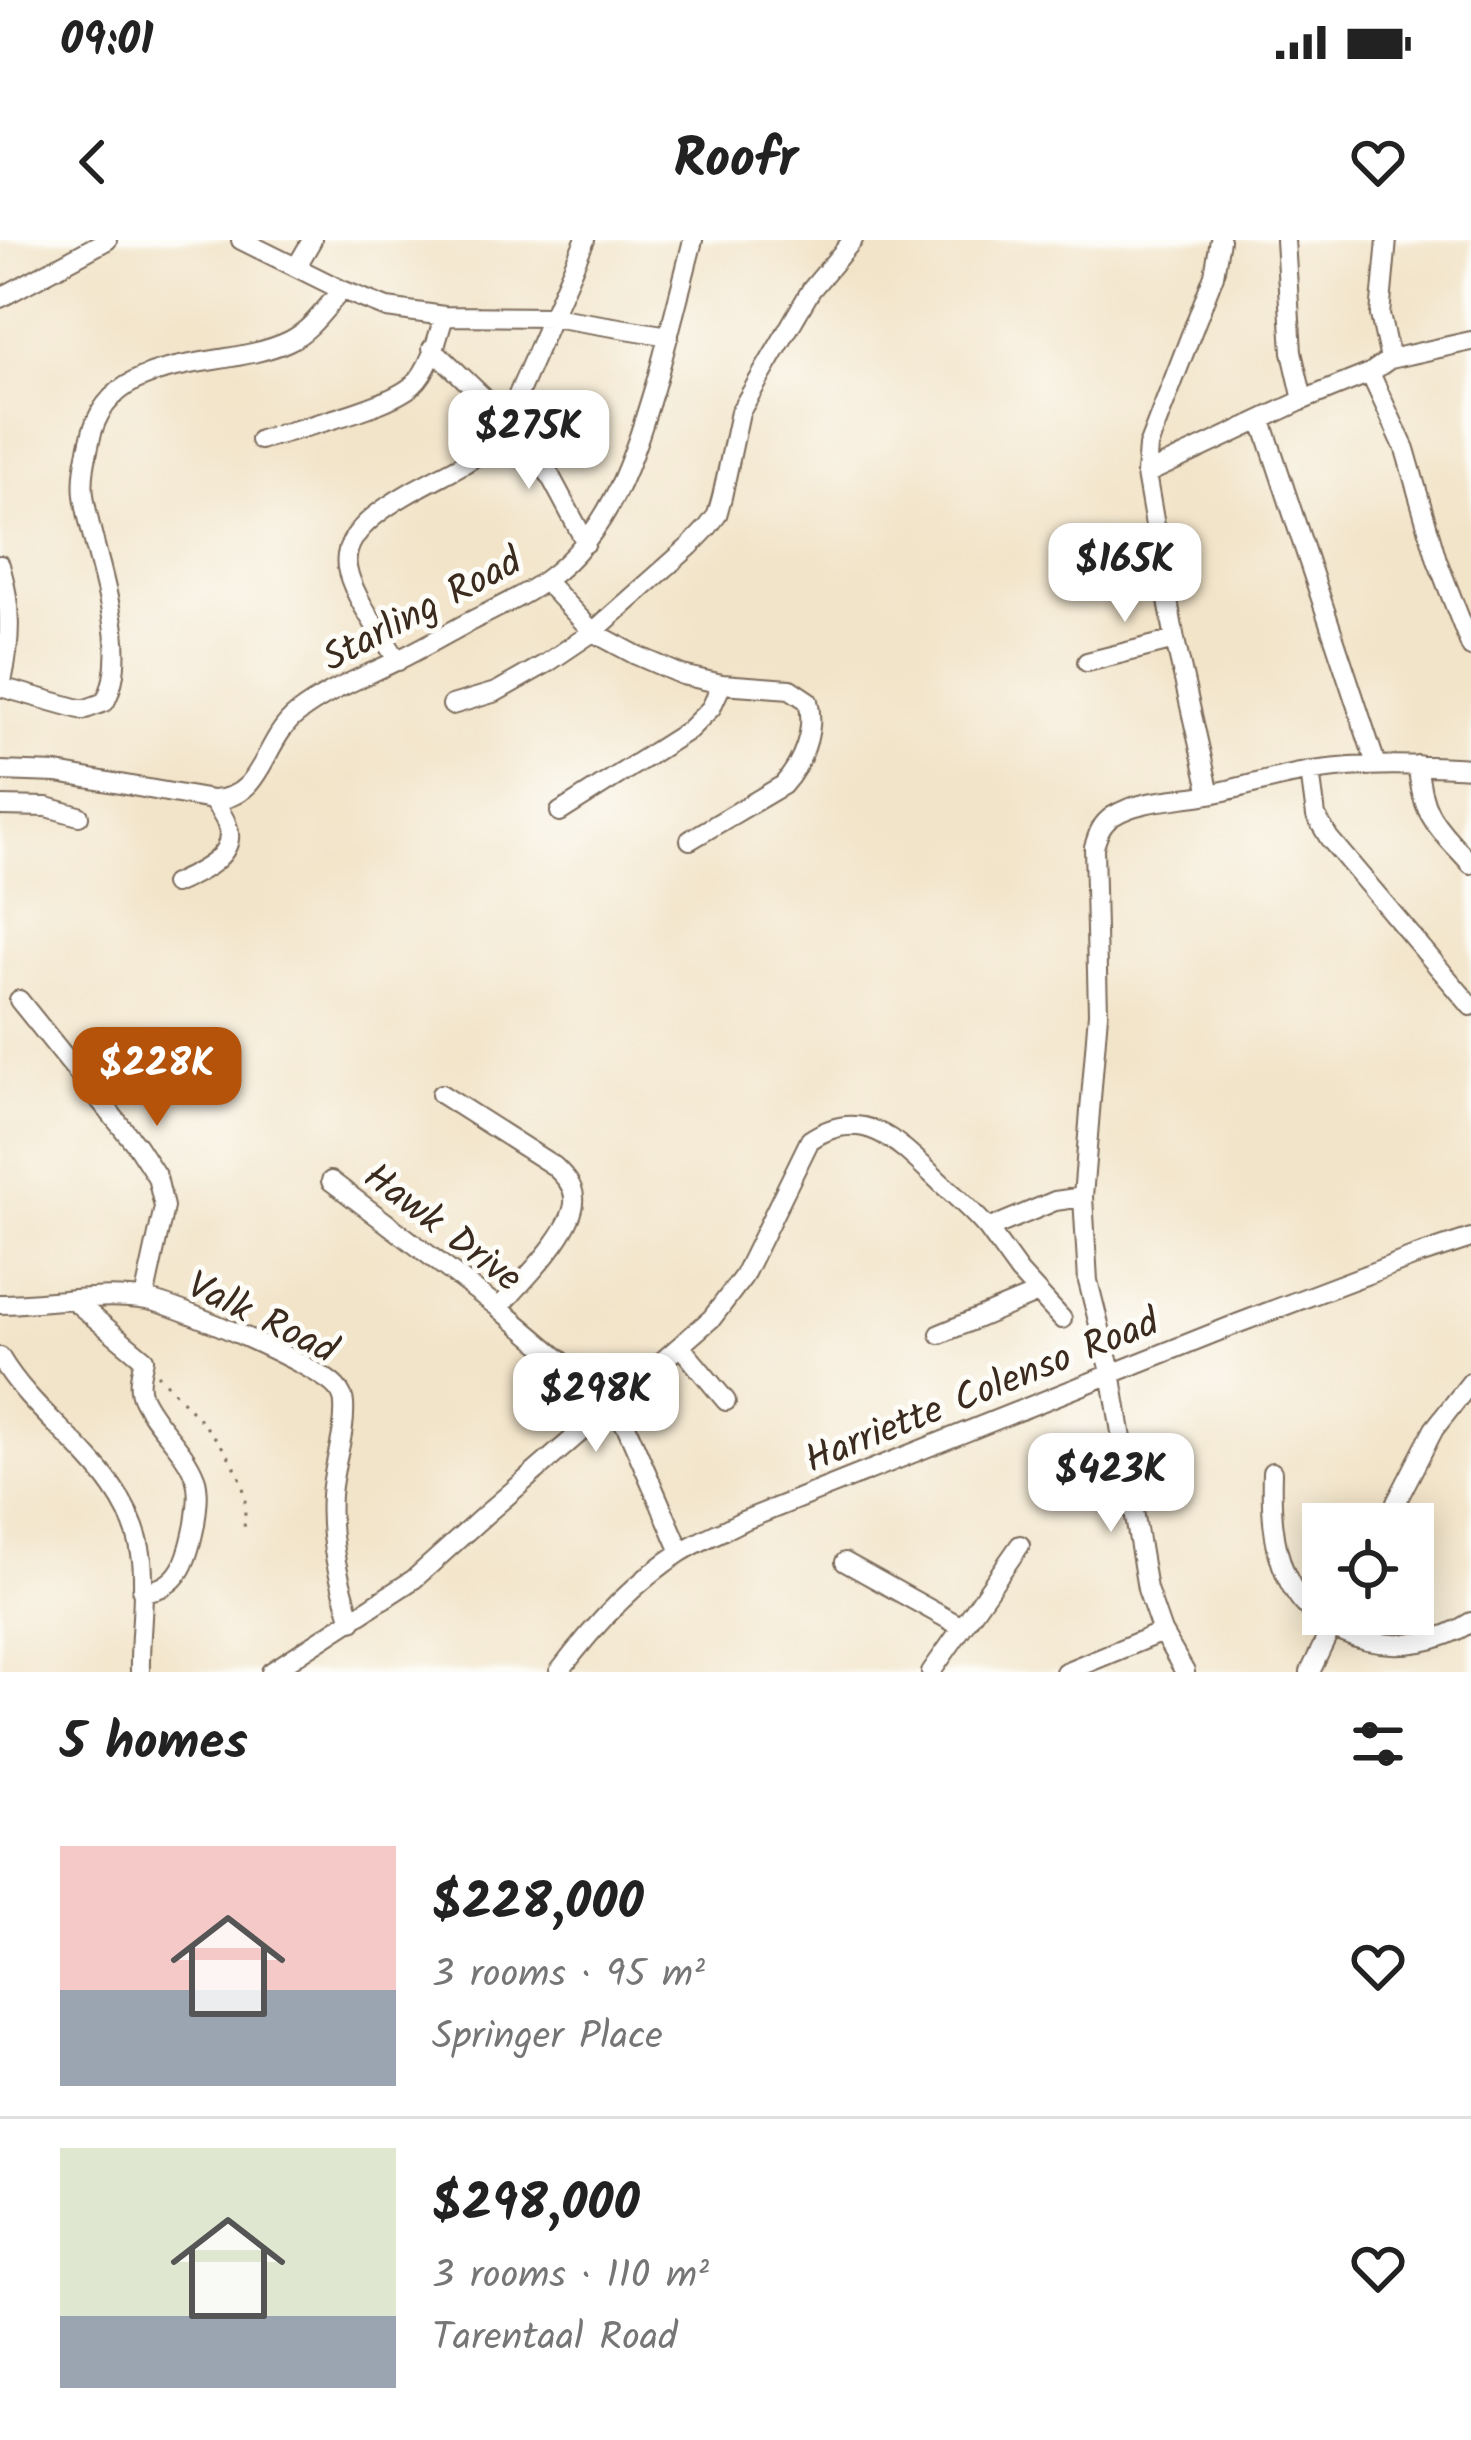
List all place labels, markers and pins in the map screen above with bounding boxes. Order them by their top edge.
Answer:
pin: $275K [445,390,613,492]
pin: $165K [1041,523,1209,625]
pin: $228K [73,1027,241,1129]
pin: $298K [512,1353,680,1455]
pin: $423K [1027,1433,1195,1535]

